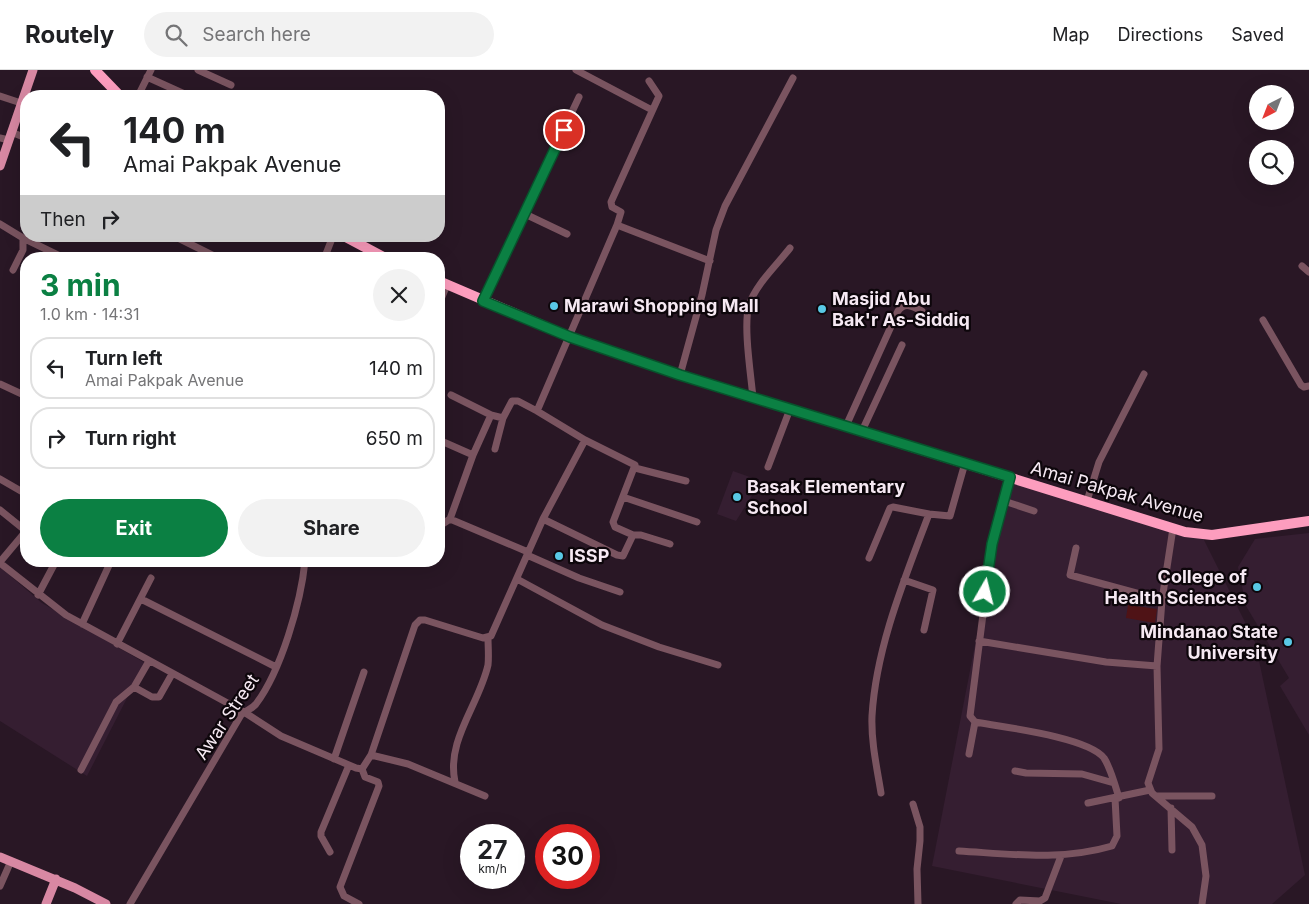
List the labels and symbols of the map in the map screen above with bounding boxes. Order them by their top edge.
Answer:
north arrow [1249,85,1294,130]
pin [543,109,585,151]
place label: Masjid Abu Bak'r As-Siddiq [832,288,970,330]
place label: Marawi Shopping Mall [564,295,759,316]
marker: Marawi Shopping Mall [548,300,560,312]
marker: Masjid Abu Bak'r As-Siddiq [816,303,828,315]
street label: Amai Pakpak Avenue [1028,457,1206,526]
place label: Basak Elementary School [747,476,905,518]
marker: Basak Elementary School [731,491,743,503]
place label: ISSP [569,545,609,566]
marker: ISSP [553,550,565,562]
position arrow [958,565,1010,617]
place label: College of Health Sciences [1104,566,1247,608]
marker: College of Health Sciences [1251,581,1263,593]
place label: Mindanao State University [1140,621,1278,663]
marker: Mindanao State University [1282,636,1294,648]
street label: Awar Street [190,670,263,763]
speed limit sign: 30 [535,824,600,889]

